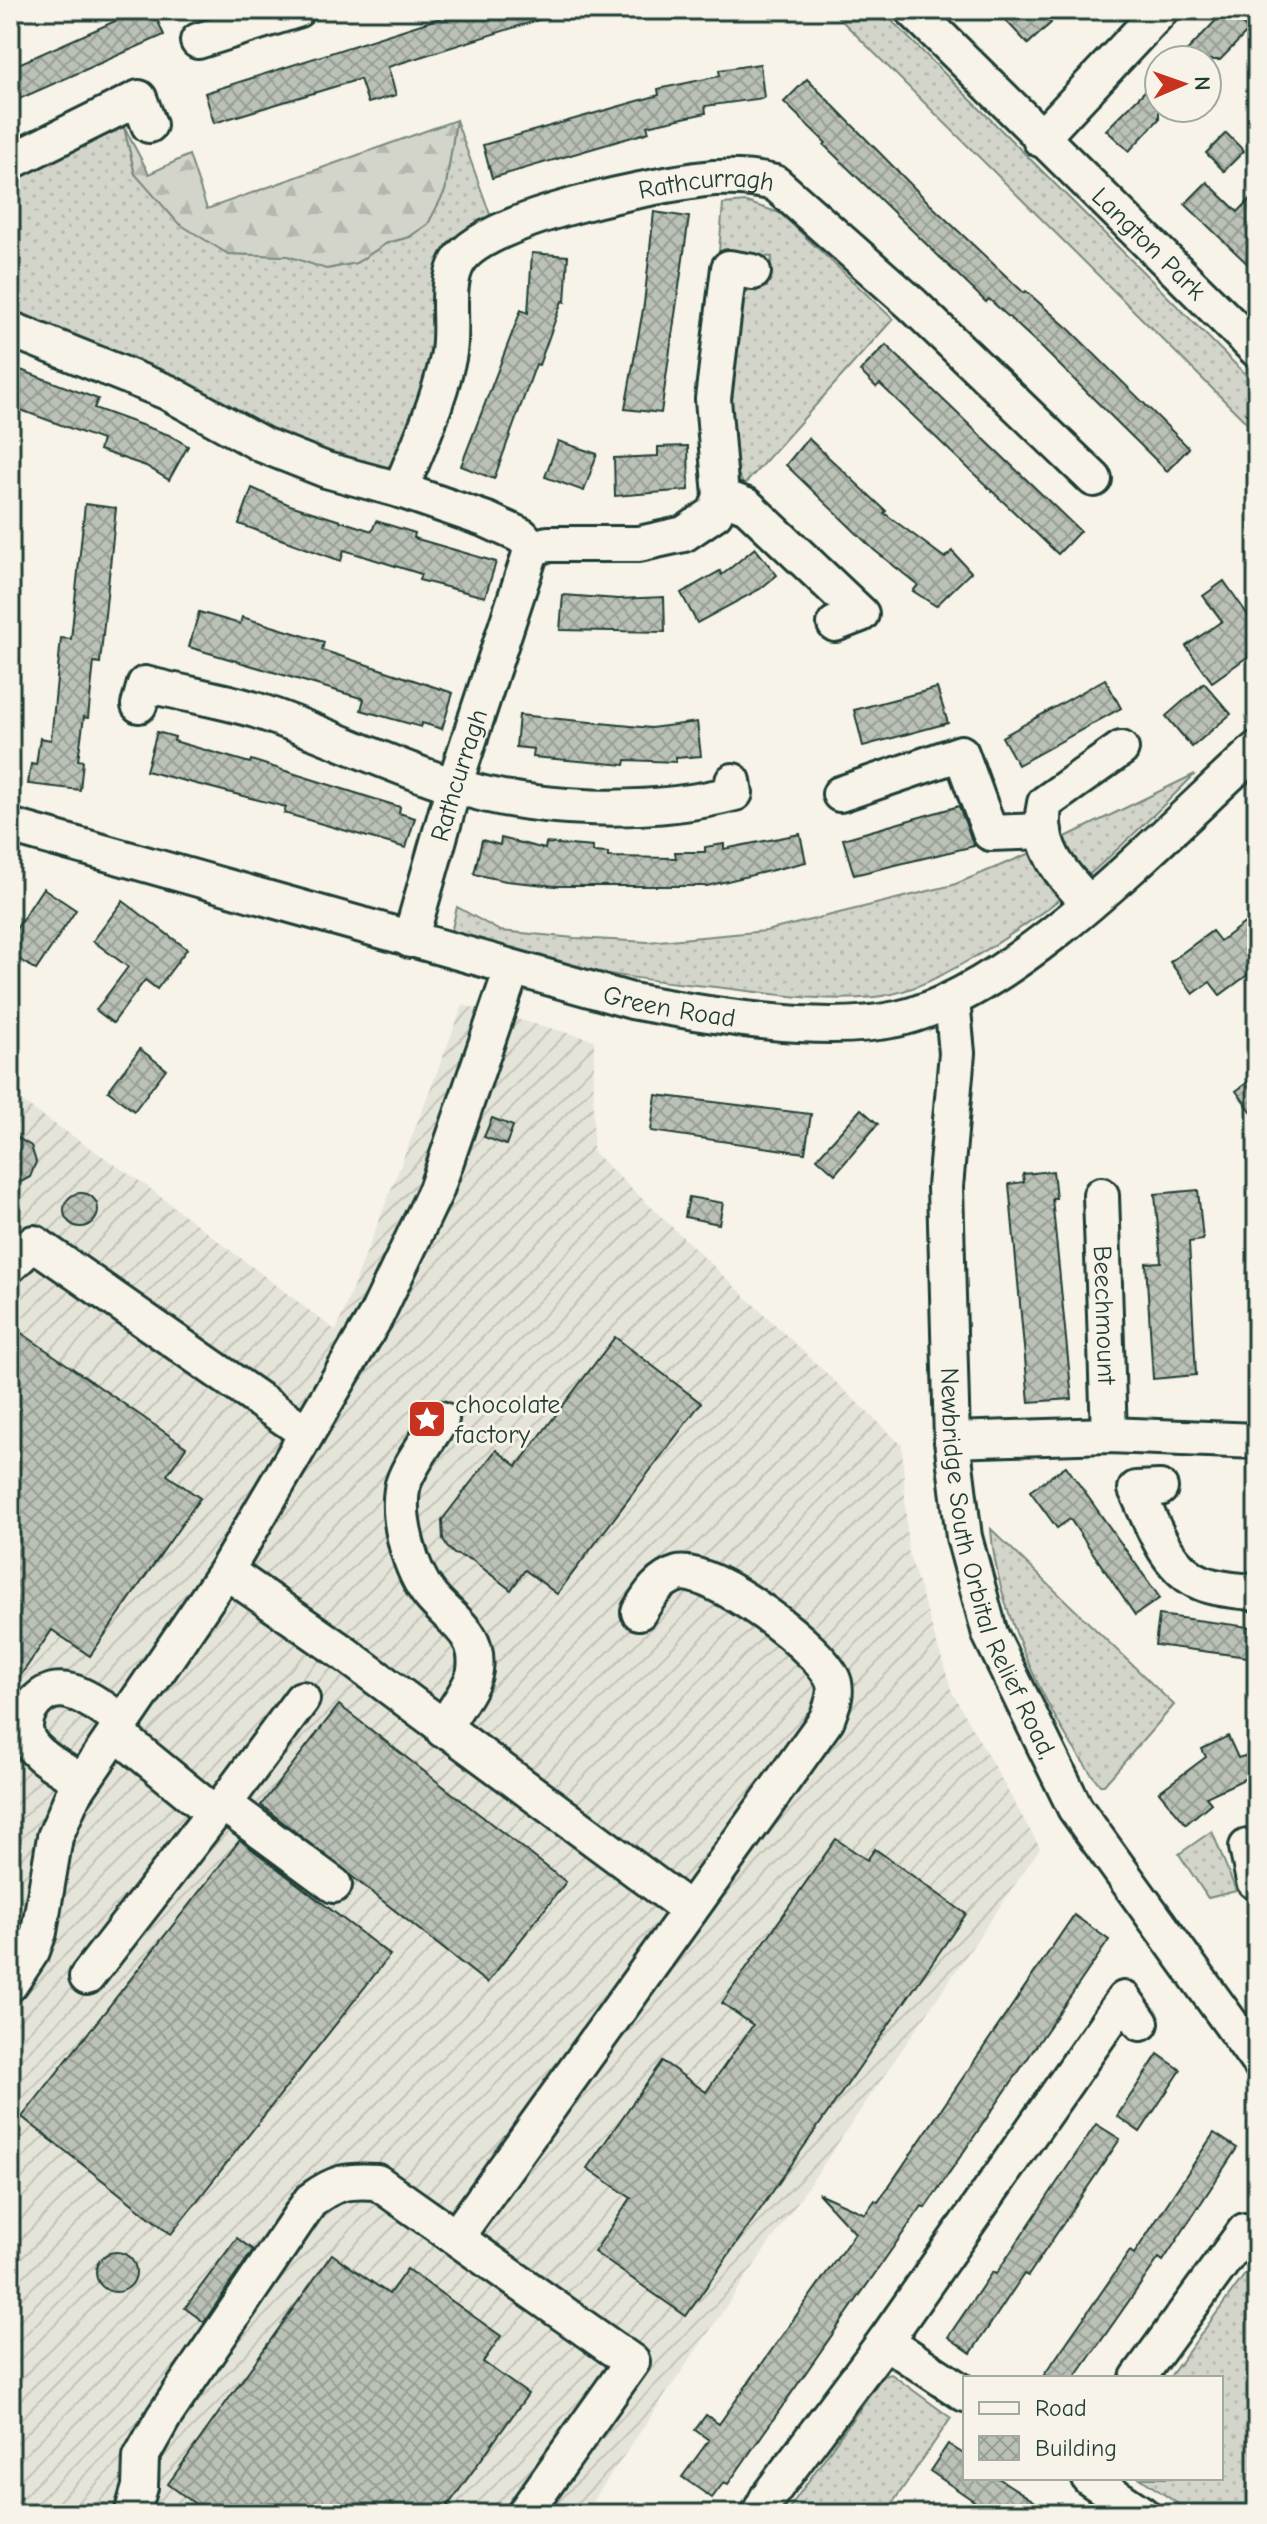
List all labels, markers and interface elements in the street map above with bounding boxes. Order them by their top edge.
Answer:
north arrow [1143,44,1223,124]
text: N [1189,76,1215,91]
street label: Rathcurragh [636,164,777,206]
street label: Langton Park [1085,182,1212,307]
street label: Rathcurragh [425,705,494,845]
street label: Green Road [600,980,737,1034]
street label: Beechmount [1087,1245,1121,1387]
street label: Newbridge South Orbital Relief Road, [934,1367,1063,1764]
place label: chocolate factory [454,1390,560,1450]
place icon: chocolate factory [406,1398,448,1440]
legend [963,2376,1223,2480]
text: Road [1035,2394,1087,2422]
text: Building [1035,2434,1117,2462]

